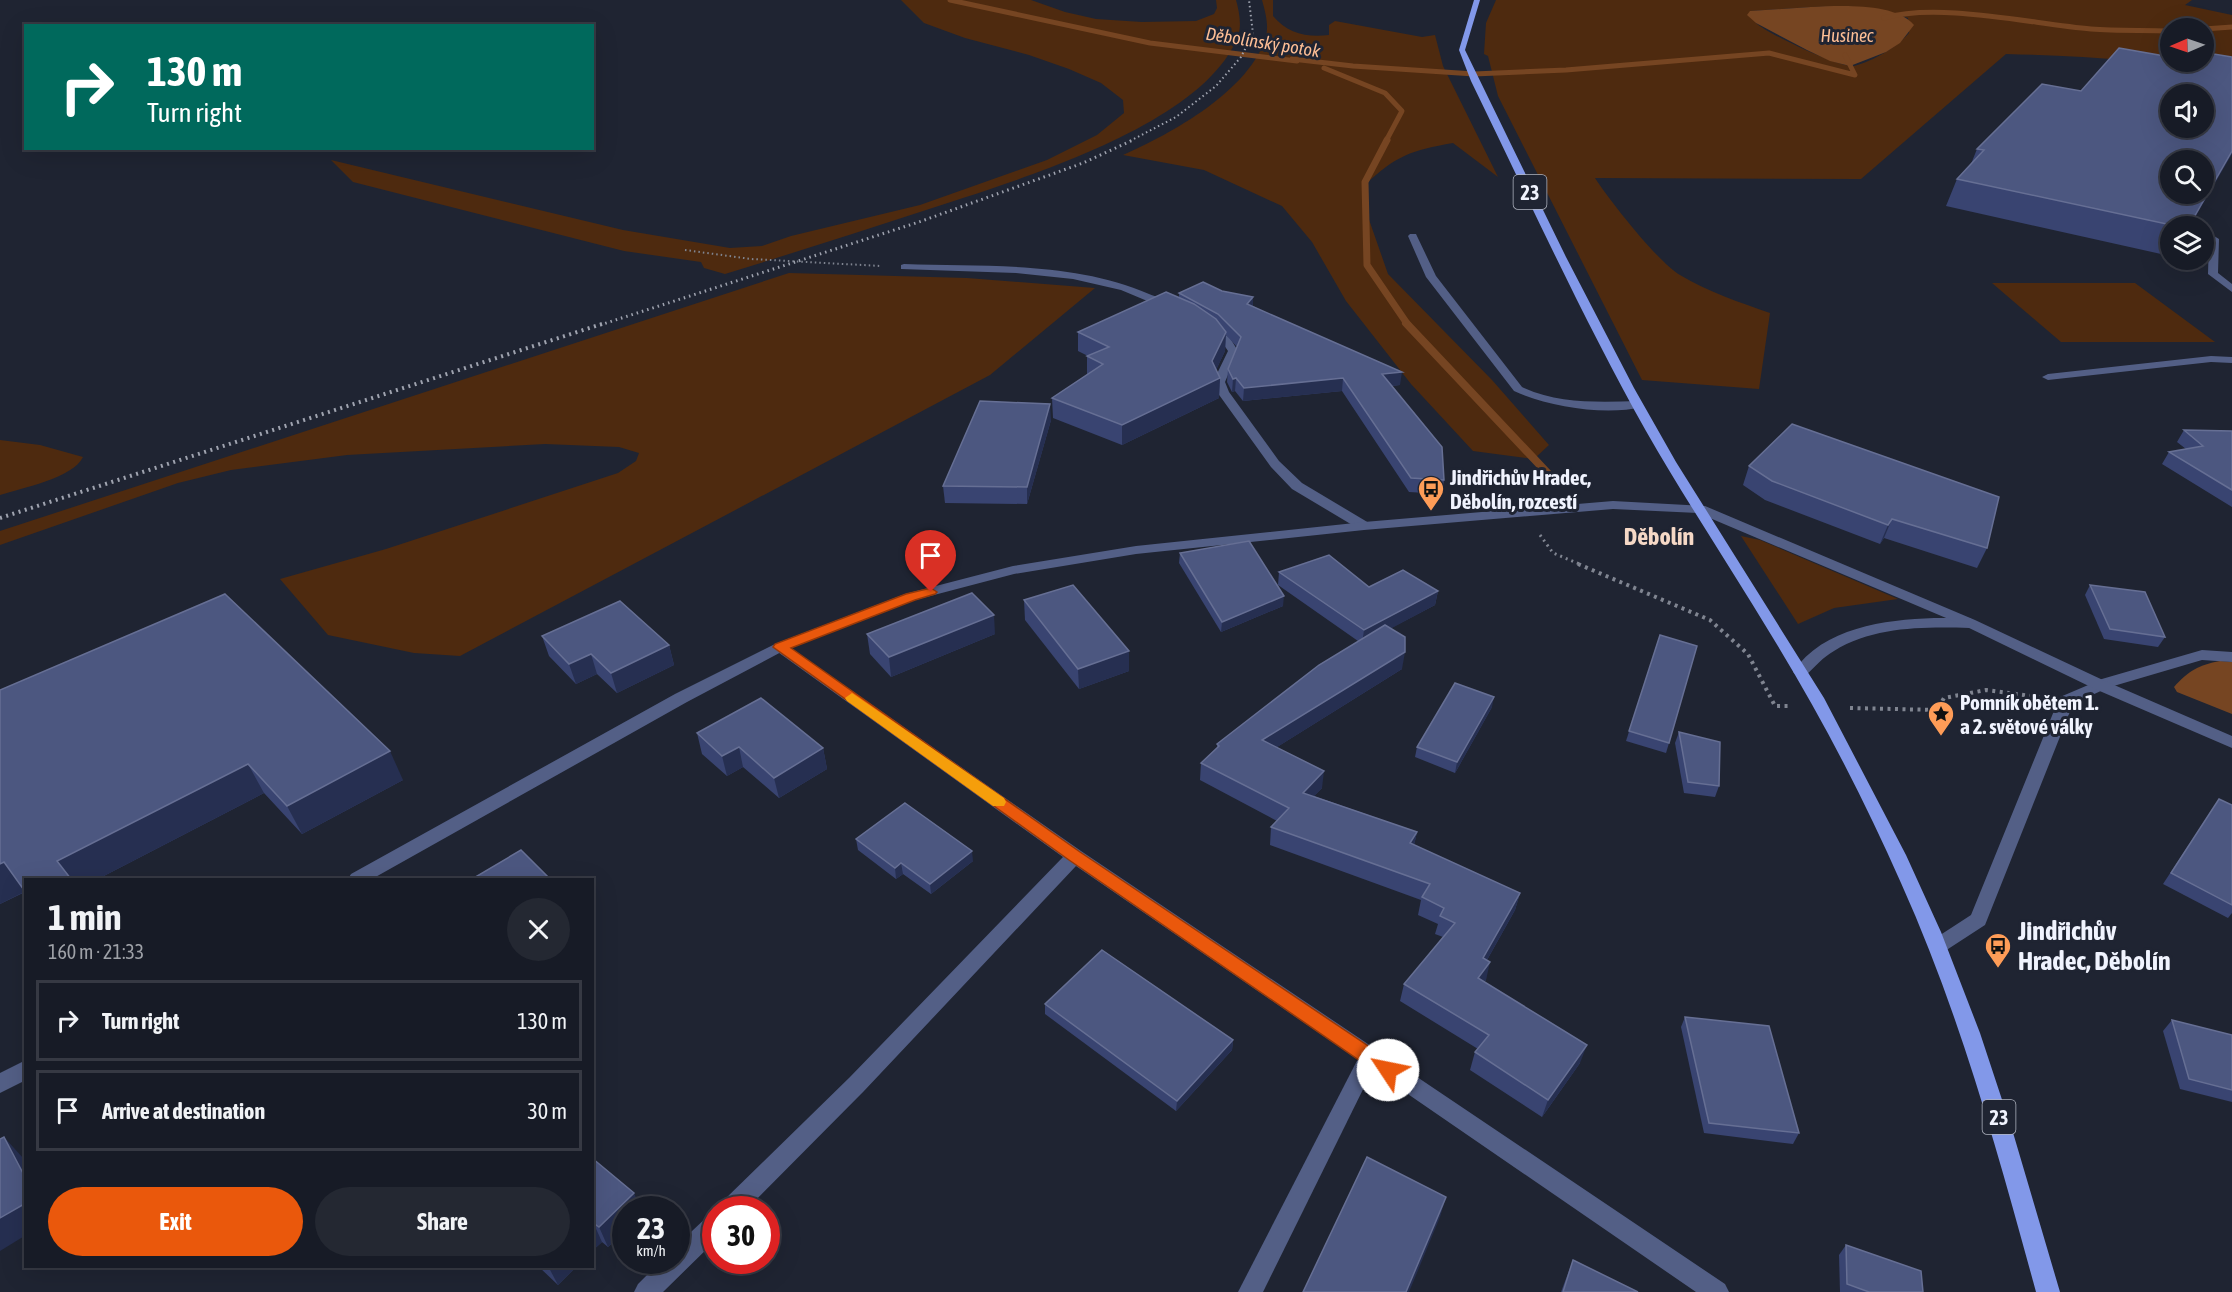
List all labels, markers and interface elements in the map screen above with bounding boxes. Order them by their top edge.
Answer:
north arrow [2160,18,2214,72]
map controls [2160,18,2214,270]
water label: Děbolínský potok [1204,23,1323,62]
water label: Husinec [1821,25,1874,46]
text: 130 m [147,47,242,95]
icon: right [48,48,126,126]
button: sound [2160,84,2214,138]
text: Turn right [147,97,242,128]
button: search [2160,150,2214,204]
road number: 23 [1514,175,1546,209]
button: layers [2160,216,2214,270]
place label: Jindřichův Hradec, Děbolín, rozcestí [1449,465,1591,513]
bus stop icon: Jindřichův Hradec, Děbolín, rozcestí [1416,474,1446,512]
district label: Děbolín [1624,523,1694,550]
pin [905,530,956,592]
icon: arrive [914,539,947,572]
place label: Pomník obětem 1. a 2. světové války [1960,690,2099,738]
place icon: Pomník obětem 1. a 2. světové války [1926,699,1956,737]
text: 1 min [48,896,122,938]
button: close [507,898,570,961]
place label: Jindřichův Hradec, Děbolín [2017,916,2171,976]
bus stop icon: Jindřichův Hradec, Děbolín [1983,931,2013,969]
text: 160 m · 21:33 [48,940,144,963]
icon: right [51,1004,84,1037]
text: Turn right [102,1008,179,1034]
text: 130 m [517,1008,567,1034]
position arrow [1356,1038,1420,1102]
icon: arrive [51,1094,84,1127]
text: Arrive at destination [102,1098,265,1124]
text: 30 m [527,1098,567,1124]
road number: 23 [1982,1100,2016,1134]
button: Exit [48,1187,303,1256]
button: Share [315,1187,570,1256]
speed limit sign: 30 [702,1196,780,1274]
text: 23 [637,1211,665,1245]
text: km/h [636,1242,666,1259]

